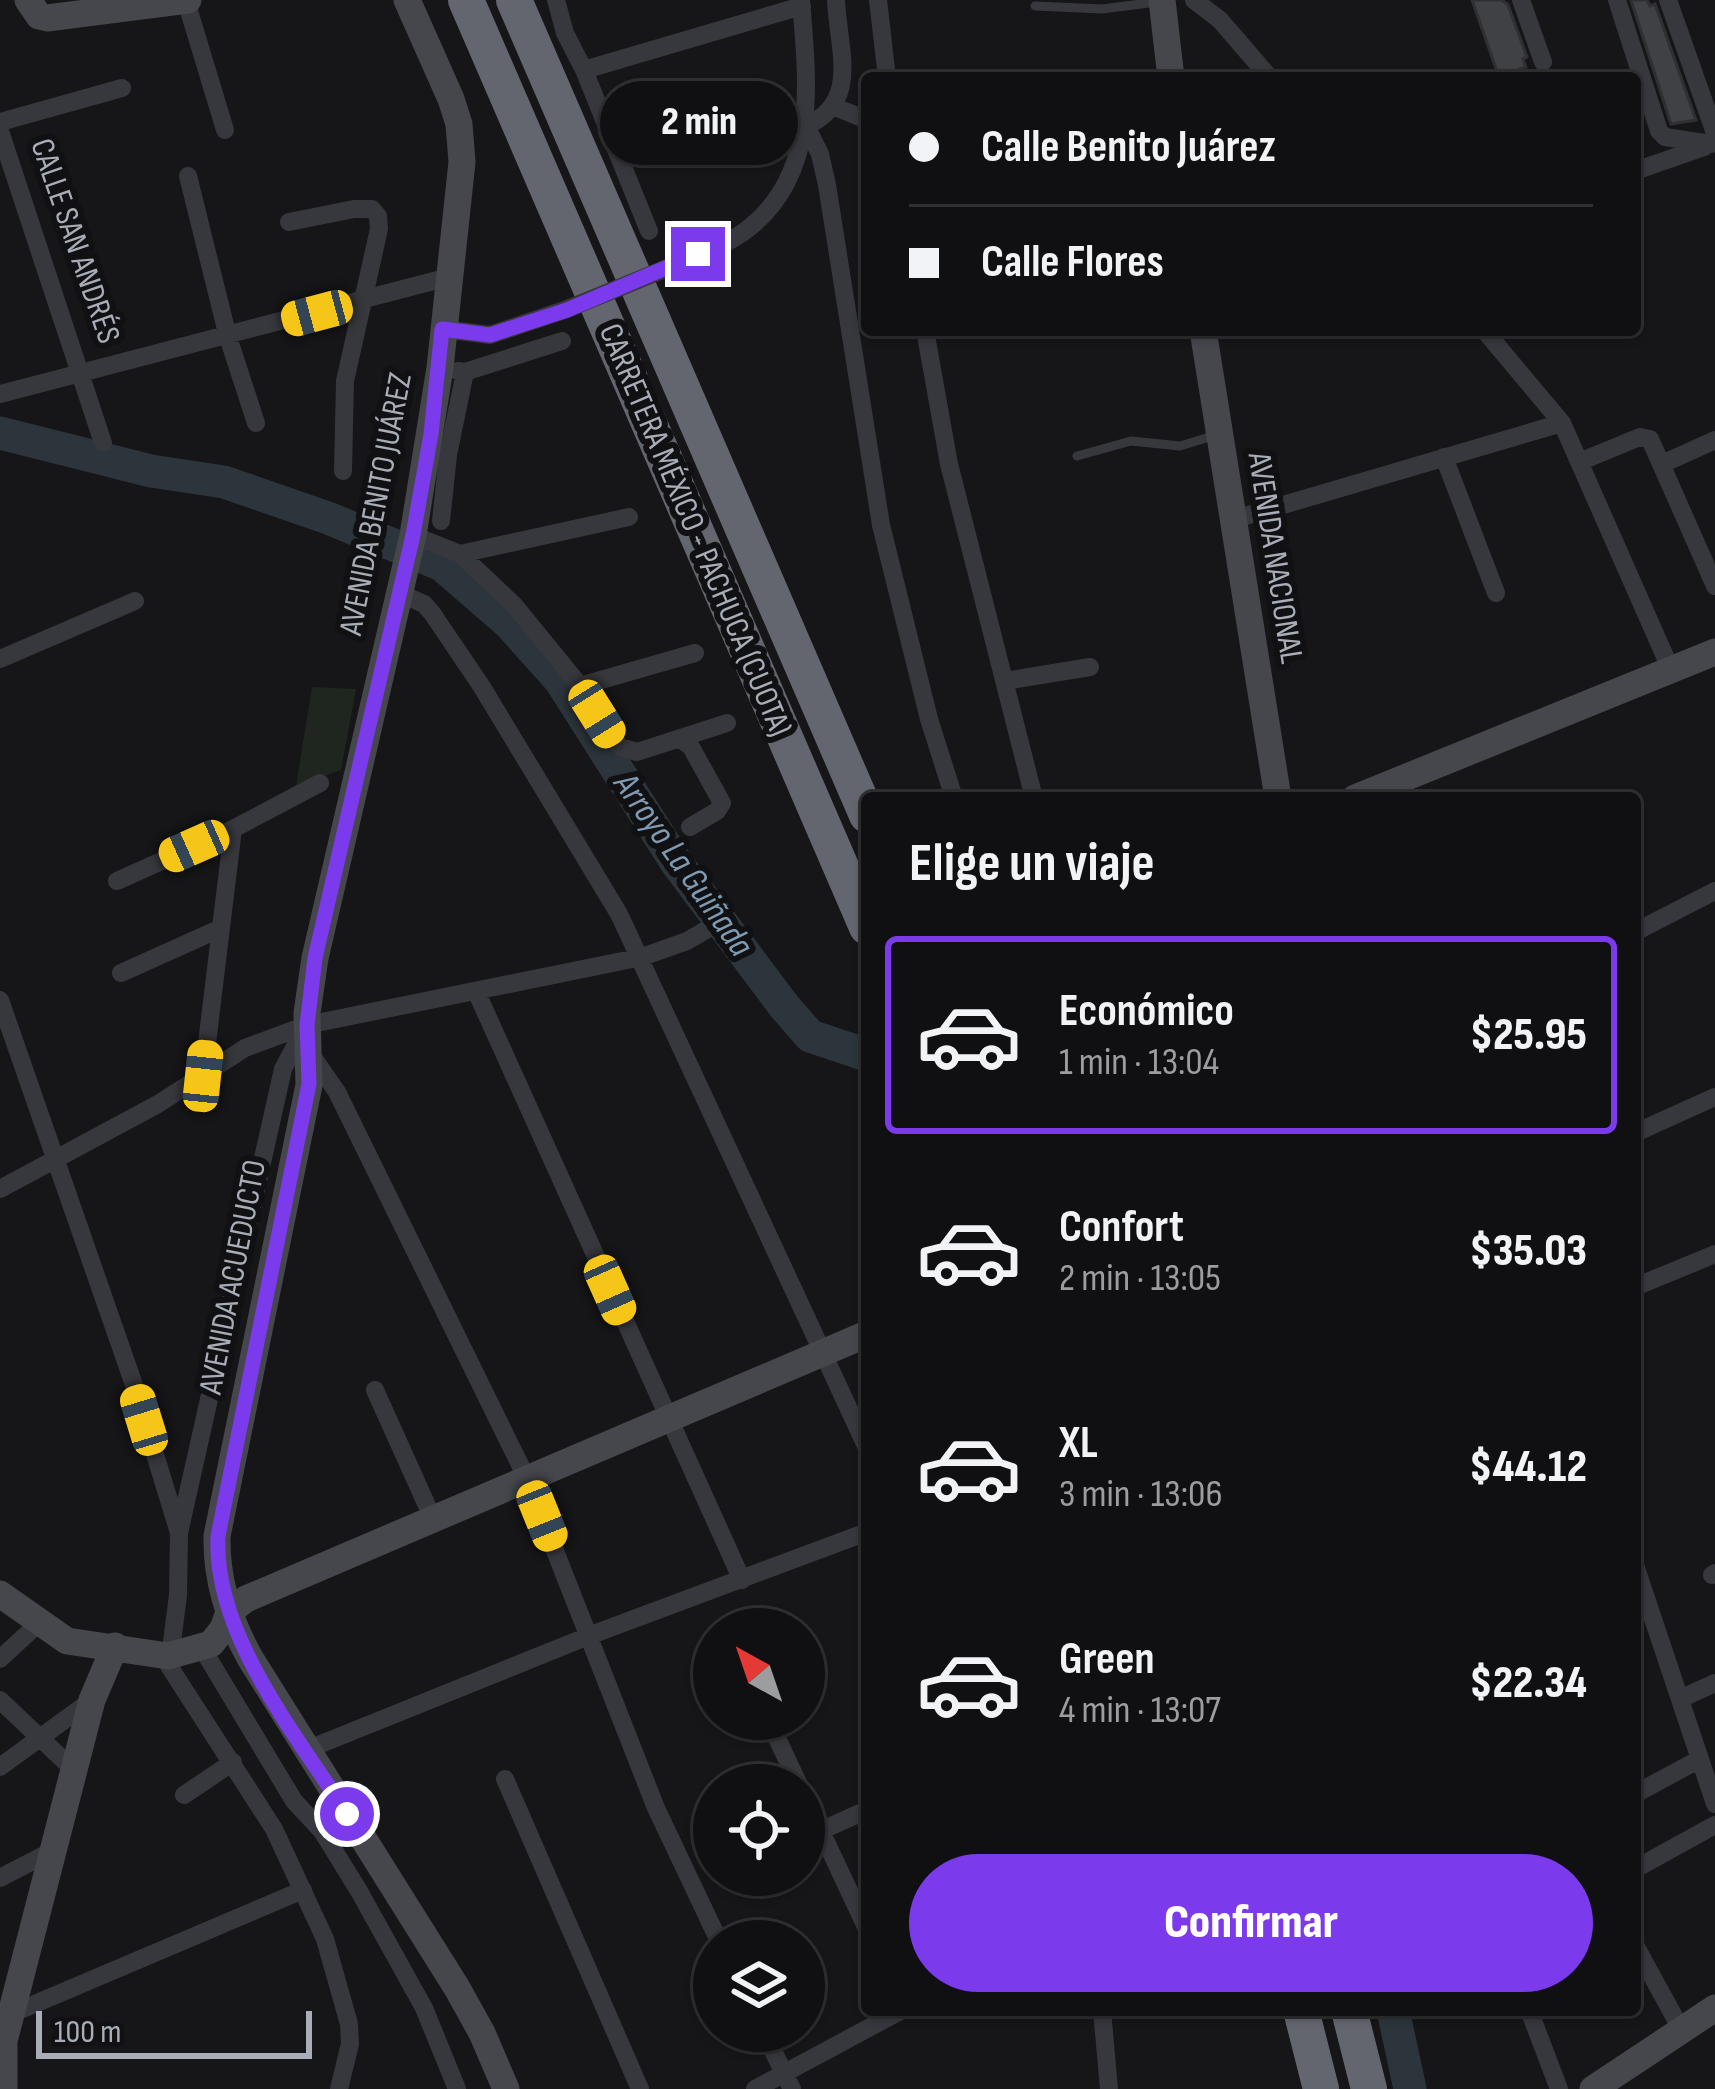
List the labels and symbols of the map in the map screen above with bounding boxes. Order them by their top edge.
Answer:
callout: 2 min [599,80,797,164]
street label: CALLE SAN ANDRÉS [21,133,129,349]
route end [671,227,725,281]
car [278,286,356,340]
street label: CARRETERA MÉXICO - PACHUCA (CUOTA) [590,318,800,742]
street label: AVENIDA BENITO JUÁREZ [331,369,421,639]
street label: AVENIDA NACIONAL [1238,449,1311,666]
car [563,674,631,754]
water label: Arroyo La Guiñada [603,763,762,965]
car [154,815,234,877]
car [181,1038,225,1114]
street label: AVENIDA ACUEDUCTO [191,1157,275,1398]
car [579,1250,641,1330]
car [116,1380,172,1460]
car [512,1476,572,1556]
north arrow [693,1608,825,1740]
route start [320,1787,374,1841]
scale bar [36,2005,312,2058]

